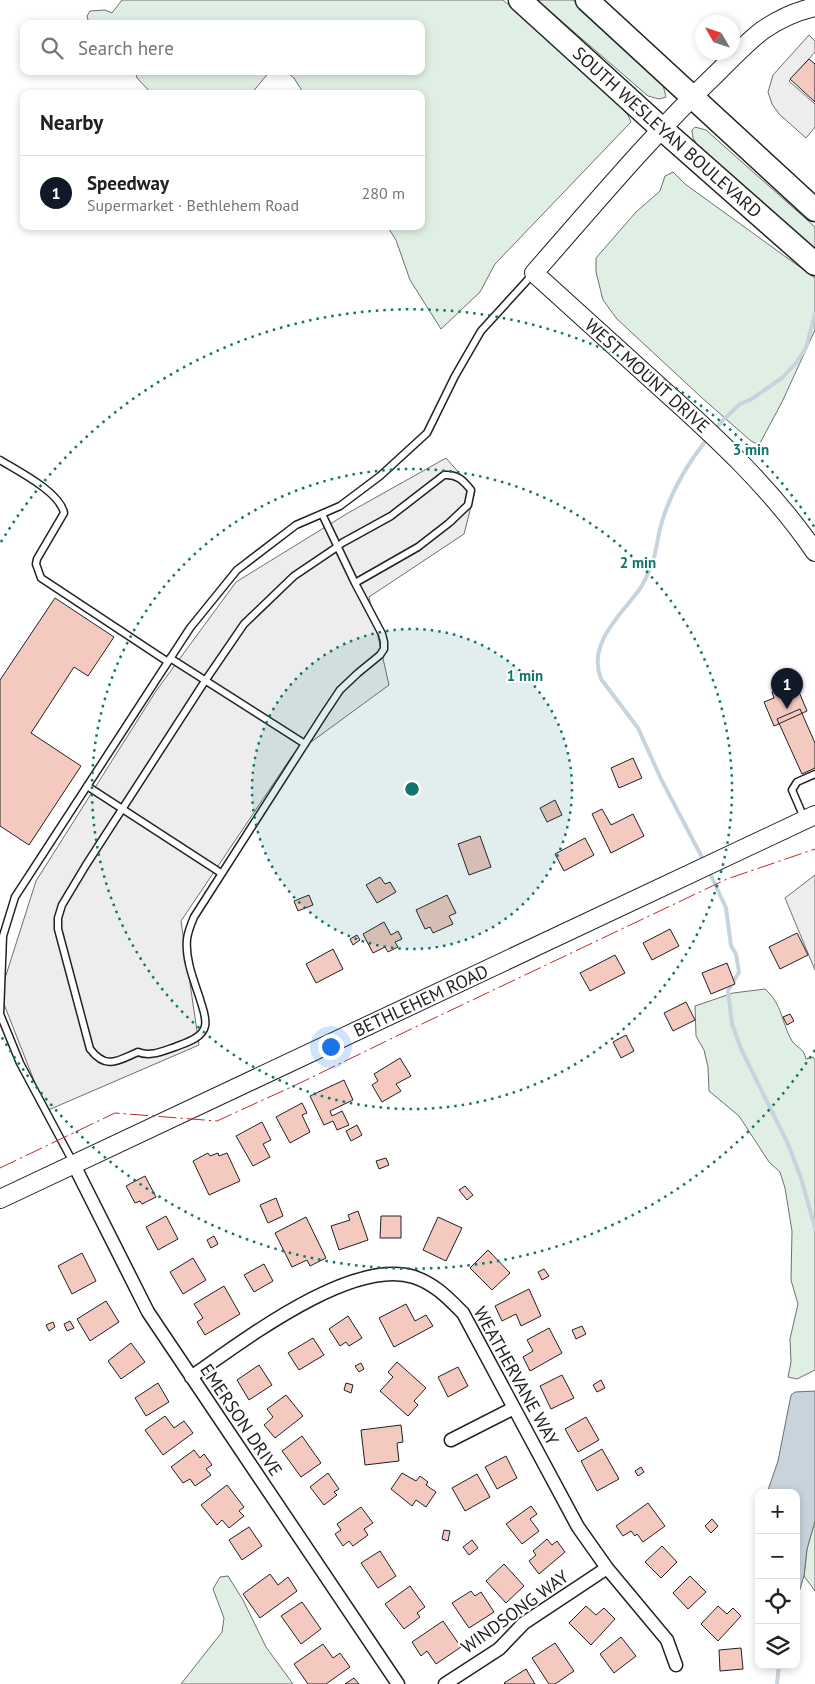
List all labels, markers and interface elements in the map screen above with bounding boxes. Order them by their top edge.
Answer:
north arrow [695,15,740,60]
search box [20,20,425,75]
icon: search [38,34,66,62]
text: Search here [78,36,174,60]
street label: SOUTH WESLEYAN BOULEVARD [568,42,767,223]
text: Nearby [40,109,103,136]
text: Speedway [87,171,169,195]
text: 1 [51,183,61,203]
text: 280 m [362,183,405,203]
text: Supermarket · Bethlehem Road [87,195,299,215]
street label: WEST MOUNT DRIVE [580,313,715,438]
text: 3 min [733,440,769,459]
text: 2 min [620,553,656,572]
text: 1 min [507,666,543,685]
pin: 1 [771,668,803,709]
centre of rings [403,780,421,798]
street label: BETHLEHEM ROAD [350,959,492,1042]
your location [318,1034,344,1060]
street label: WEATHERVANE WAY [469,1302,564,1449]
street label: EMERSON DRIVE [195,1359,287,1480]
map controls [755,1489,800,1669]
button: + [755,1489,800,1534]
button: − [755,1534,800,1579]
street label: WINDSONG WAY [456,1565,573,1658]
button: locate [755,1579,800,1624]
button: layers [755,1624,800,1669]

